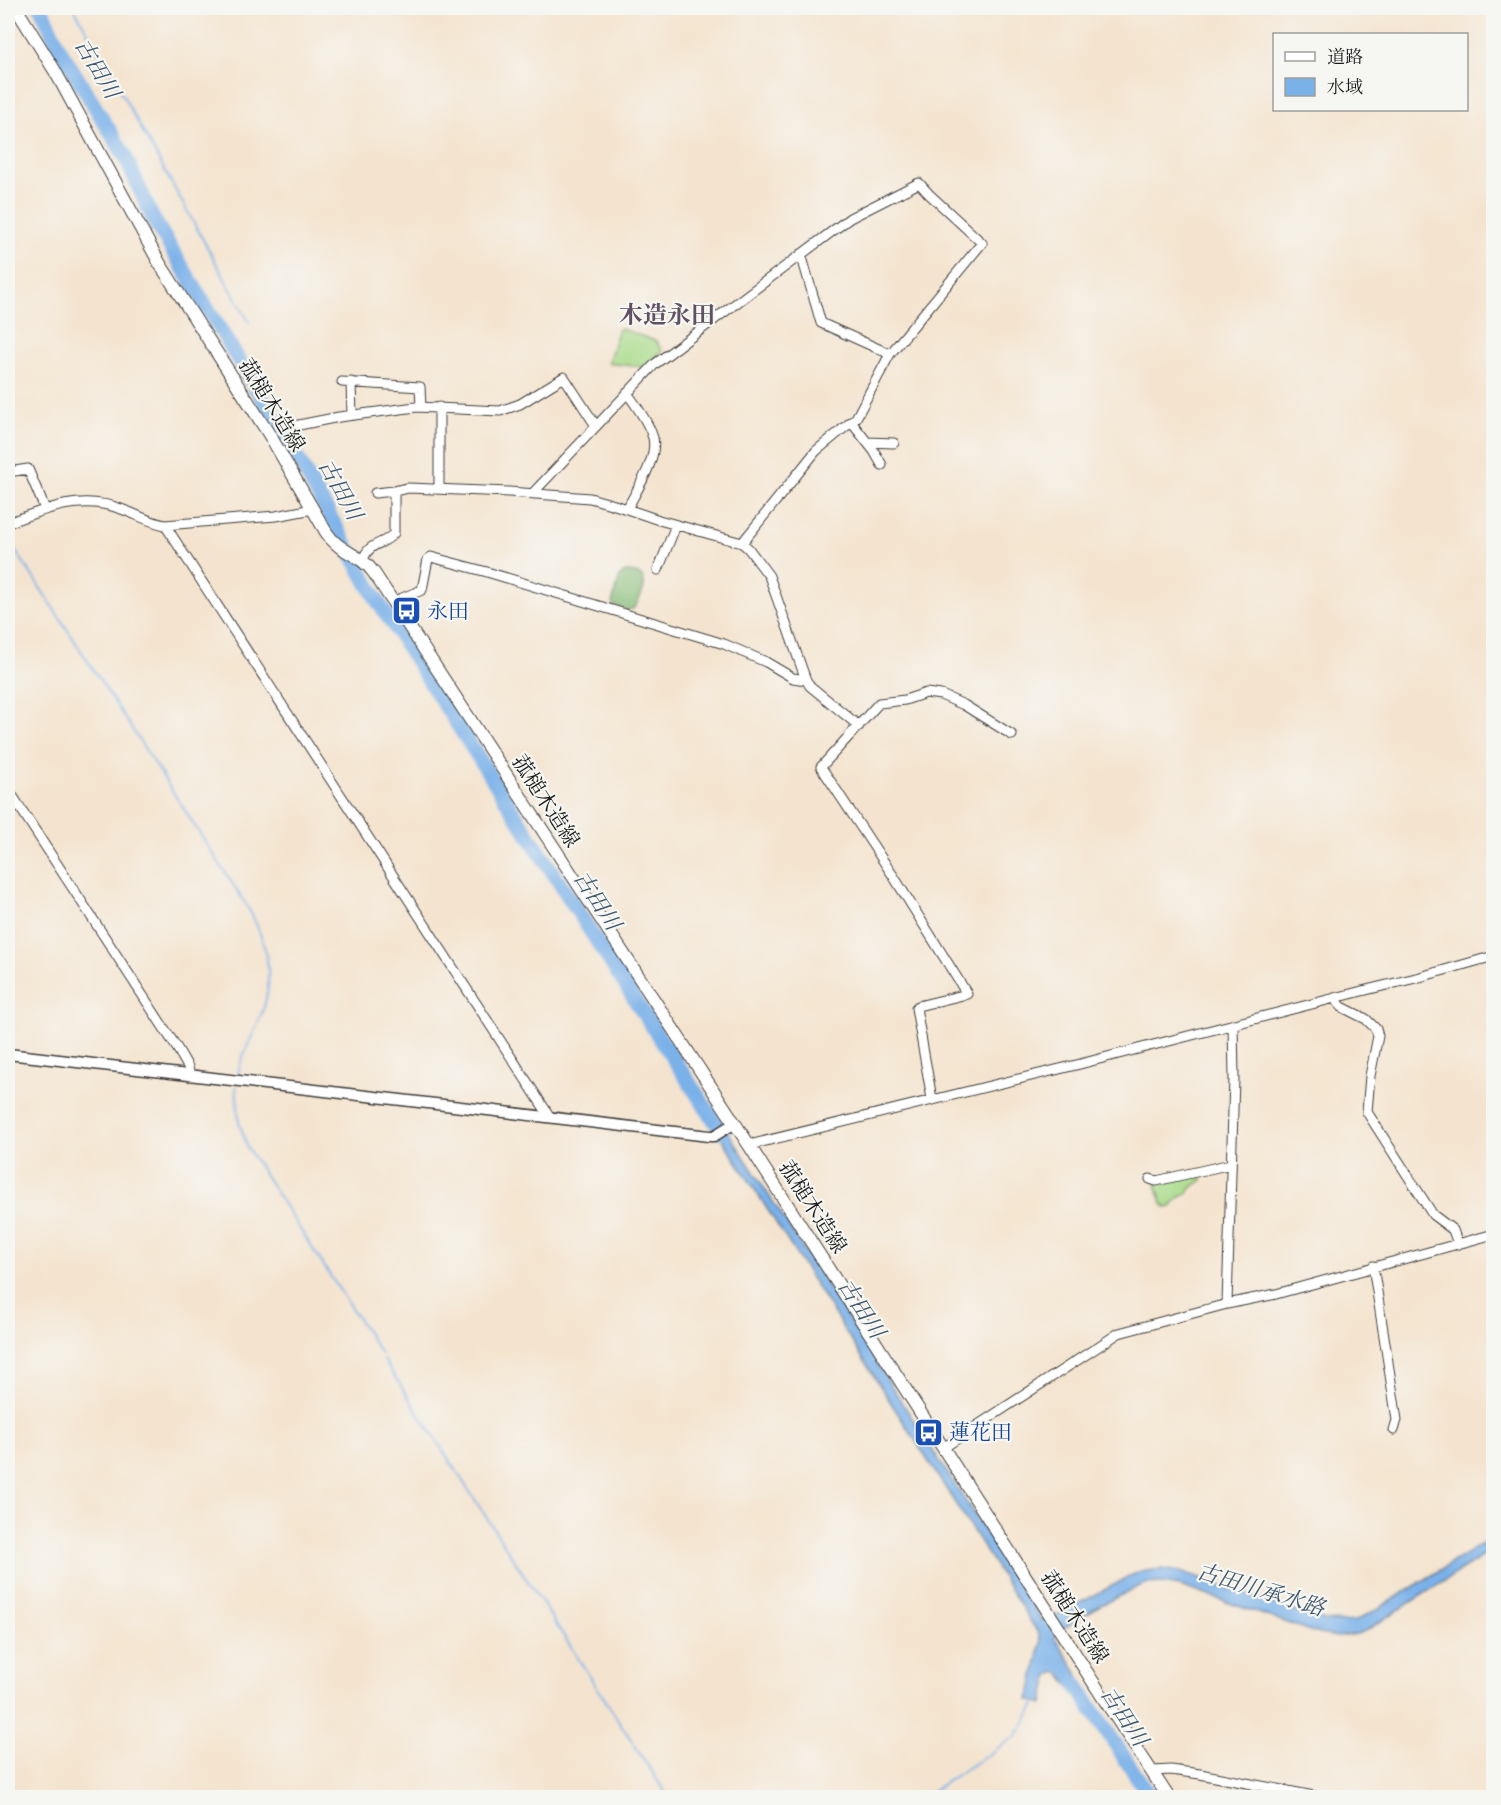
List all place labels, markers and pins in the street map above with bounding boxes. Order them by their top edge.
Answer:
bus stop icon: 永田 [390,595,422,627]
place label: 永田 [427,600,469,623]
bus stop icon: 蓮花田 [912,1416,944,1448]
place label: 蓮花田 [949,1421,1012,1444]

